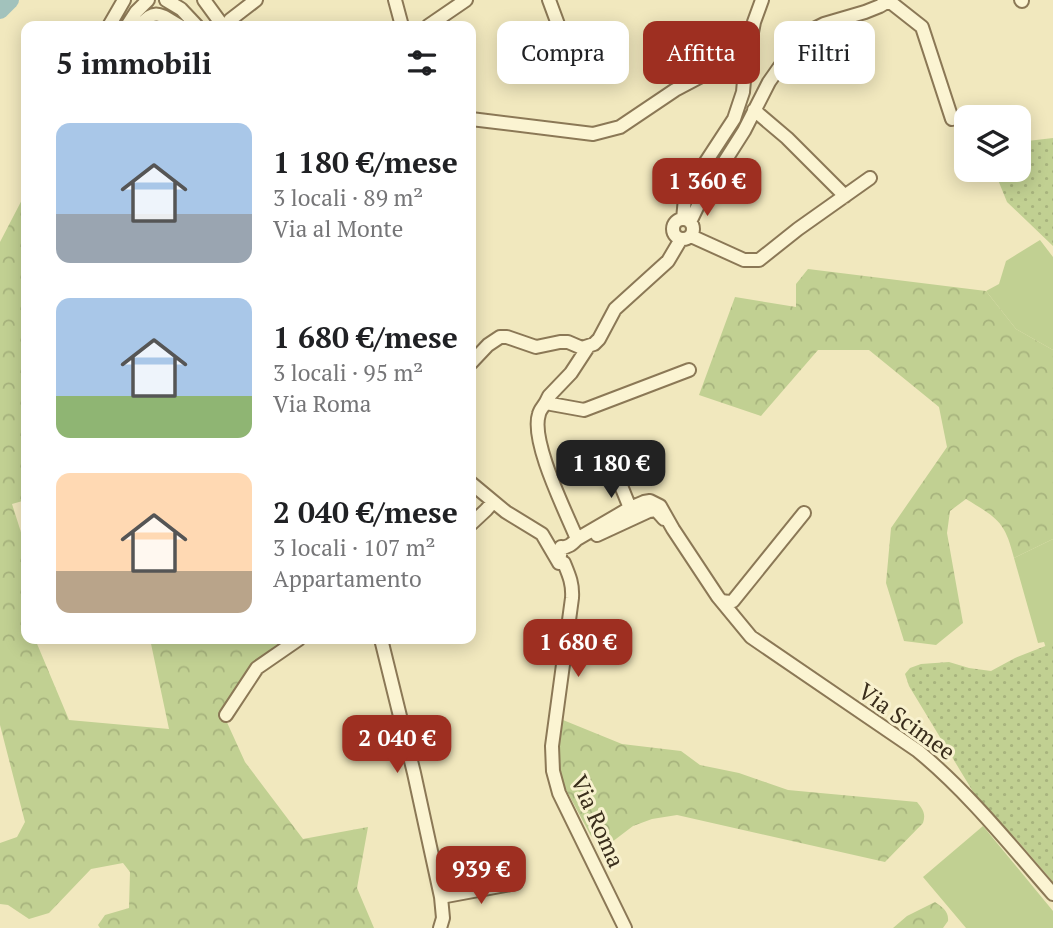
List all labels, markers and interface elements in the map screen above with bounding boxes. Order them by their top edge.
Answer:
chip: Compra [497,21,629,84]
chip: Affitta [643,21,760,84]
chip: Filtri [774,21,875,84]
text: 5 immobili [56,43,212,83]
icon: filters [403,44,441,82]
map controls [954,105,1031,182]
button: layers [954,105,1031,182]
text: 1 180 €/mese [273,142,458,182]
icon: home [112,151,196,235]
pin: 1 360 € [642,158,772,218]
text: 1 360 € [668,165,746,196]
text: 3 locali · 89 m² [273,182,423,213]
text: Via al Monte [273,213,403,244]
text: 1 680 €/mese [273,317,458,357]
icon: home [112,326,196,410]
text: 3 locali · 95 m² [273,357,423,388]
text: Via Roma [273,388,371,419]
pin: 1 180 € [546,440,676,500]
text: 1 180 € [572,447,650,478]
text: 2 040 €/mese [273,492,458,532]
icon: home [112,501,196,585]
text: 3 locali · 107 m² [273,532,436,563]
text: Appartamento [273,563,422,594]
pin: 1 680 € [513,620,643,679]
text: 1 680 € [539,626,617,657]
street label: Via Scimee [852,675,962,767]
pin: 2 040 € [332,716,462,775]
text: 2 040 € [358,722,436,753]
street label: Via Roma [564,770,632,873]
pin: 939 € [432,846,530,906]
text: 939 € [452,853,510,884]

